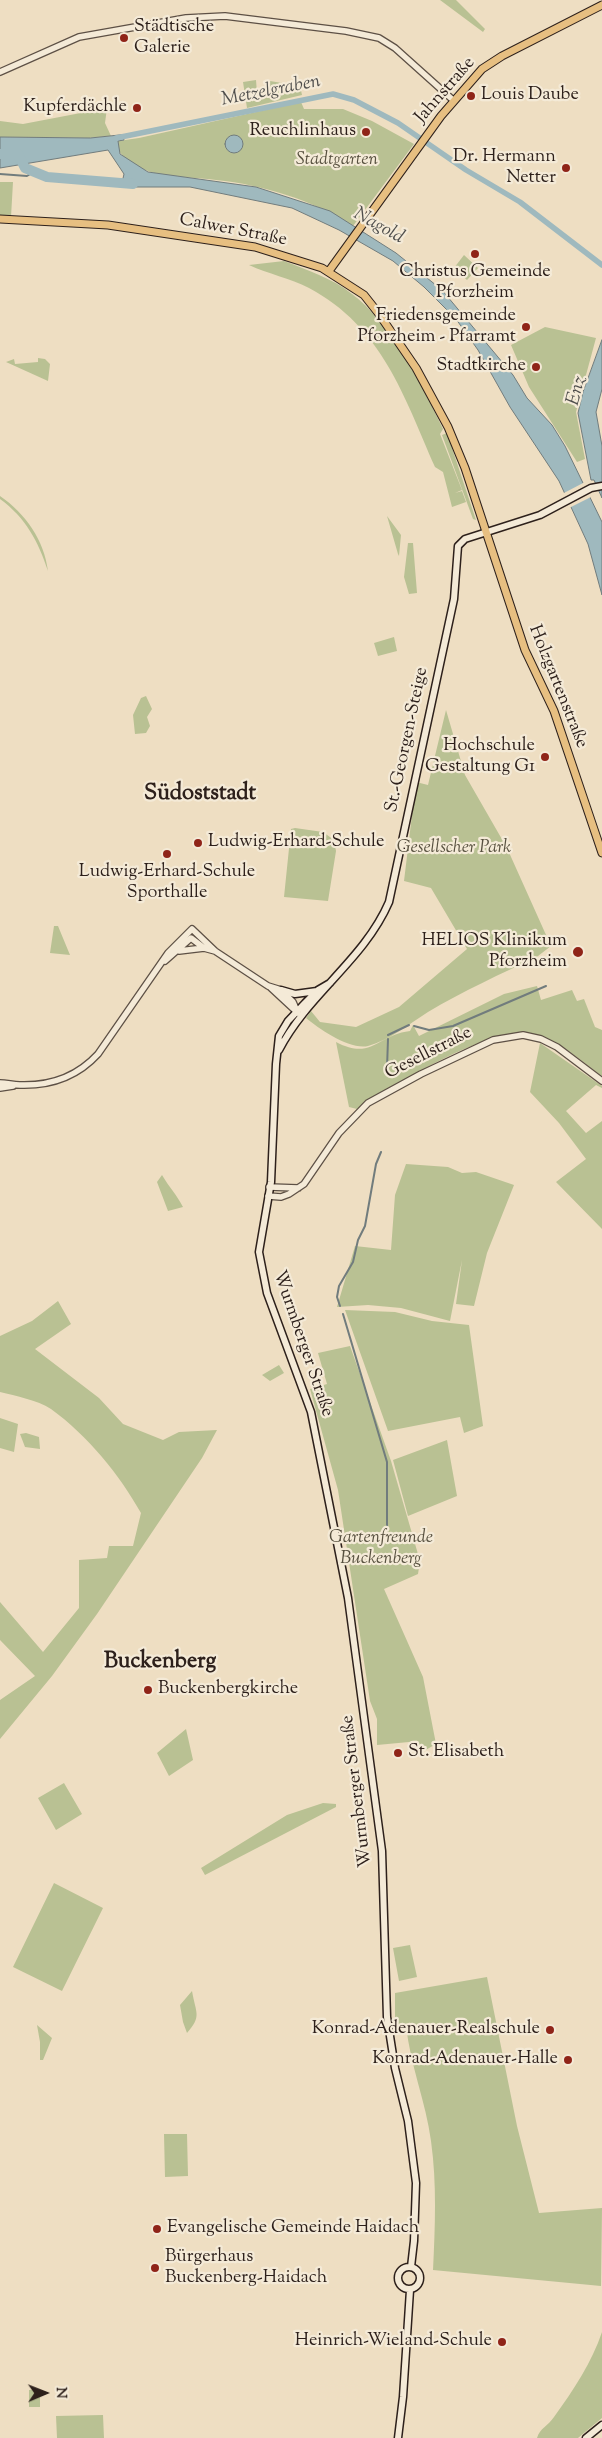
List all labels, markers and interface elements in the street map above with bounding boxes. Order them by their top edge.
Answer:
place label: Städtische Galerie [134,17,214,59]
marker: Städtische Galerie [118,32,130,44]
street label: Jahnstraße [411,53,481,129]
water label: Metzelgraben [219,71,323,113]
place label: Louis Daube [481,85,579,107]
marker: Louis Daube [465,90,477,102]
place label: Kupferdächle [23,97,127,119]
marker: Kupferdächle [131,102,143,114]
place label: Reuchlinhaus [249,121,356,143]
marker: Reuchlinhaus [360,126,372,138]
place label: Dr. Hermann Netter [453,147,556,190]
park label: Stadtgarten [296,150,378,172]
marker: Dr. Hermann Netter [560,162,572,174]
water label: Nagold [349,204,407,250]
street label: Calwer Straße [177,210,289,252]
marker: Christus Gemeinde Pforzheim [469,248,481,260]
place label: Christus Gemeinde Pforzheim [399,262,551,304]
place label: Friedensgemeinde Pforzheim - Pfarramt [357,306,516,348]
marker: Friedensgemeinde Pforzheim - Pfarramt [520,321,532,333]
place label: Stadtkirche [437,356,526,378]
marker: Stadtkirche [530,361,542,373]
water label: Enz [563,374,593,408]
street label: Holzgartenstraße [522,622,592,752]
street label: St.-Georgen-Steige [382,665,434,815]
place label: Hochschule Gestaltung G1 [425,736,535,779]
marker: Hochschule Gestaltung G1 [539,751,551,763]
district label: Südoststadt [144,782,256,808]
place label: Ludwig-Erhard-Schule [208,832,384,854]
marker: Ludwig-Erhard-Schule [192,837,204,849]
park label: Gesellscher Park [397,838,511,860]
marker: Ludwig-Erhard-Schule Sporthalle [161,848,173,860]
place label: Ludwig-Erhard-Schule Sporthalle [79,862,255,904]
place label: HELIOS Klinikum Pforzheim [422,931,567,974]
marker: HELIOS Klinikum Pforzheim [571,945,585,959]
street label: Gesellstraße [382,1023,476,1085]
street label: Wurmberger Straße [267,1268,337,1420]
park label: Gartenfreunde Buckenberg [329,1528,433,1570]
district label: Buckenberg [104,1650,216,1676]
place label: Buckenbergkirche [158,1679,298,1701]
marker: Buckenbergkirche [142,1684,154,1696]
street label: Wurmberger Straße [338,1714,378,1868]
place label: St. Elisabeth [408,1742,504,1764]
marker: St. Elisabeth [392,1747,404,1759]
place label: Konrad-Adenauer-Realschule [312,2019,540,2041]
marker: Konrad-Adenauer-Realschule [544,2024,556,2036]
place label: Konrad-Adenauer-Halle [372,2049,558,2071]
marker: Konrad-Adenauer-Halle [562,2054,574,2066]
place label: Evangelische Gemeinde Haidach [167,2218,419,2240]
marker: Evangelische Gemeinde Haidach [151,2223,163,2235]
place label: Bürgerhaus Buckenberg-Haidach [165,2247,327,2290]
marker: Bürgerhaus Buckenberg-Haidach [149,2262,161,2274]
place label: Heinrich-Wieland-Schule [295,2331,492,2353]
marker: Heinrich-Wieland-Schule [496,2336,508,2348]
north arrow [20,2368,70,2418]
text: N [50,2387,70,2399]

